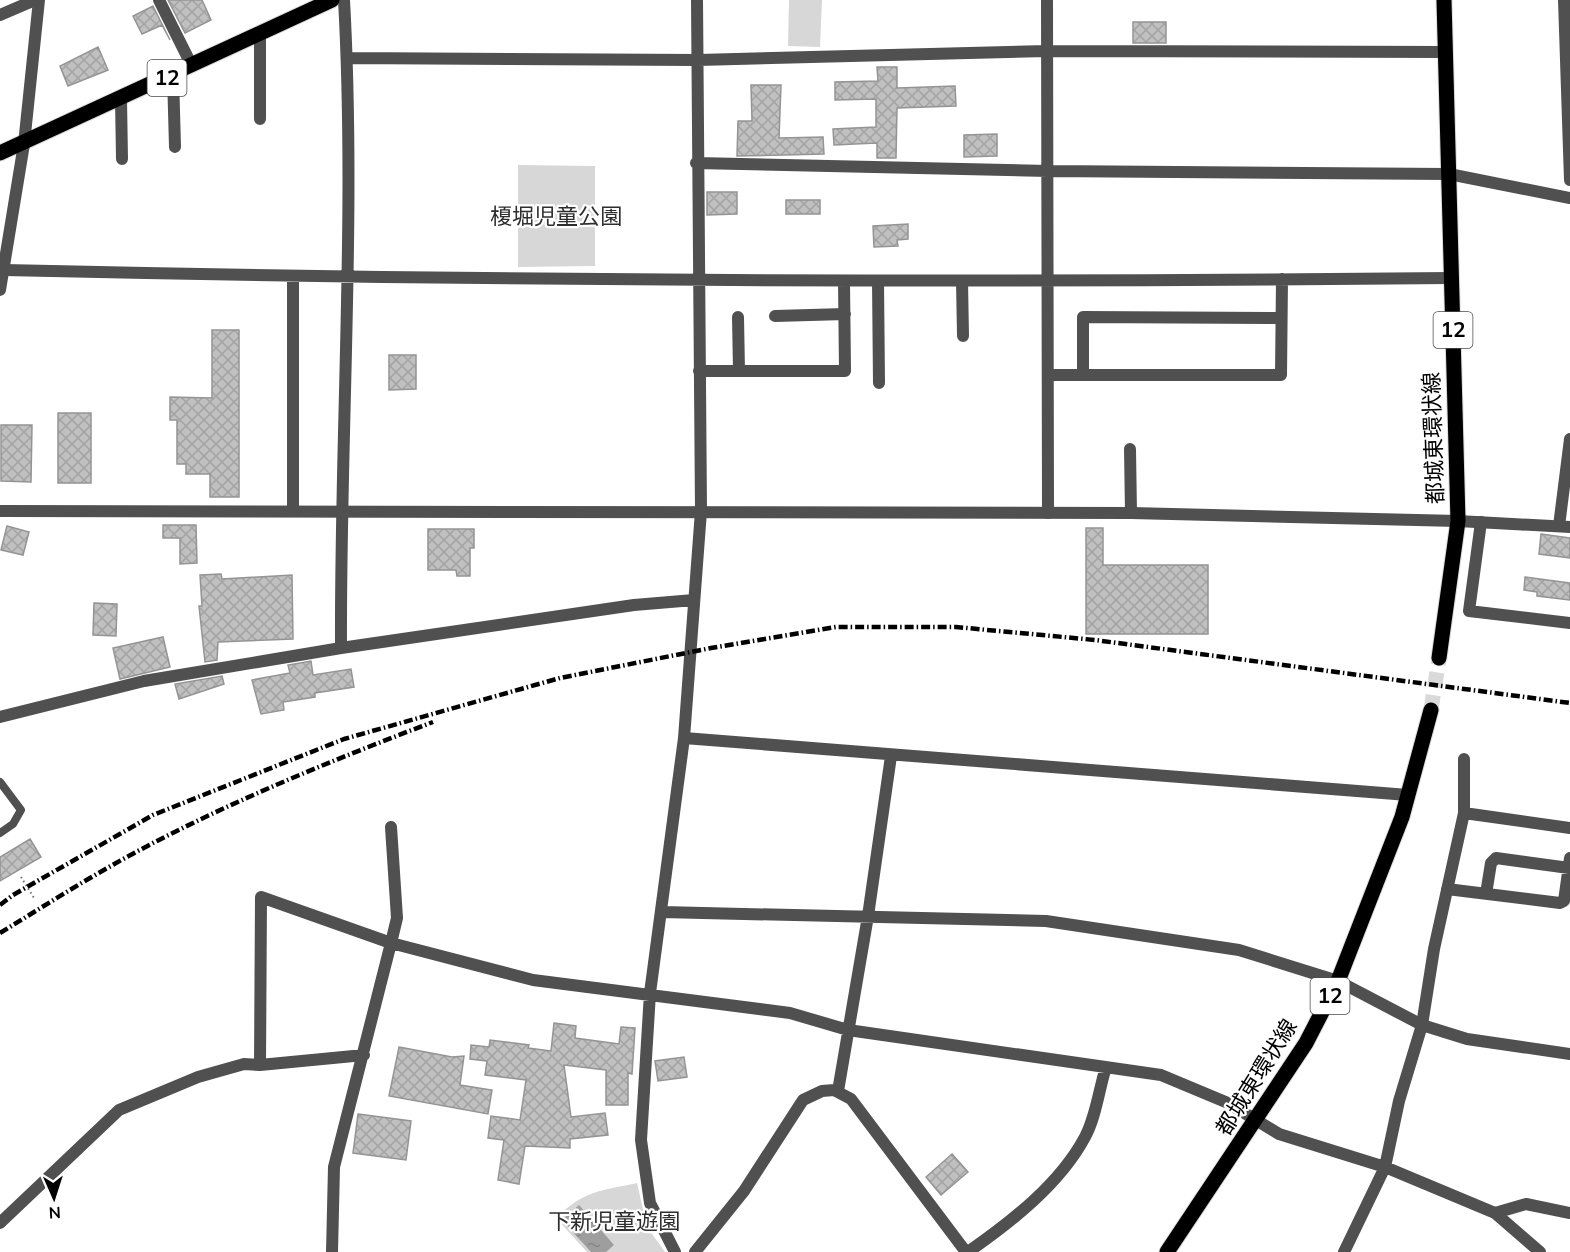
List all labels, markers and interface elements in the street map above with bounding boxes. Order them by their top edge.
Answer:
road number: 12 [148,60,186,96]
park label: 榎堀児童公園 [490,202,622,230]
road number: 12 [1434,312,1472,348]
street label: 都城東環状線 [1417,372,1449,504]
road number: 12 [1310,978,1350,1014]
street label: 都城東環状線 [1209,1014,1303,1140]
north arrow [24,1168,84,1228]
text: N [48,1203,61,1223]
park label: 下新児童遊園 [548,1207,680,1235]

